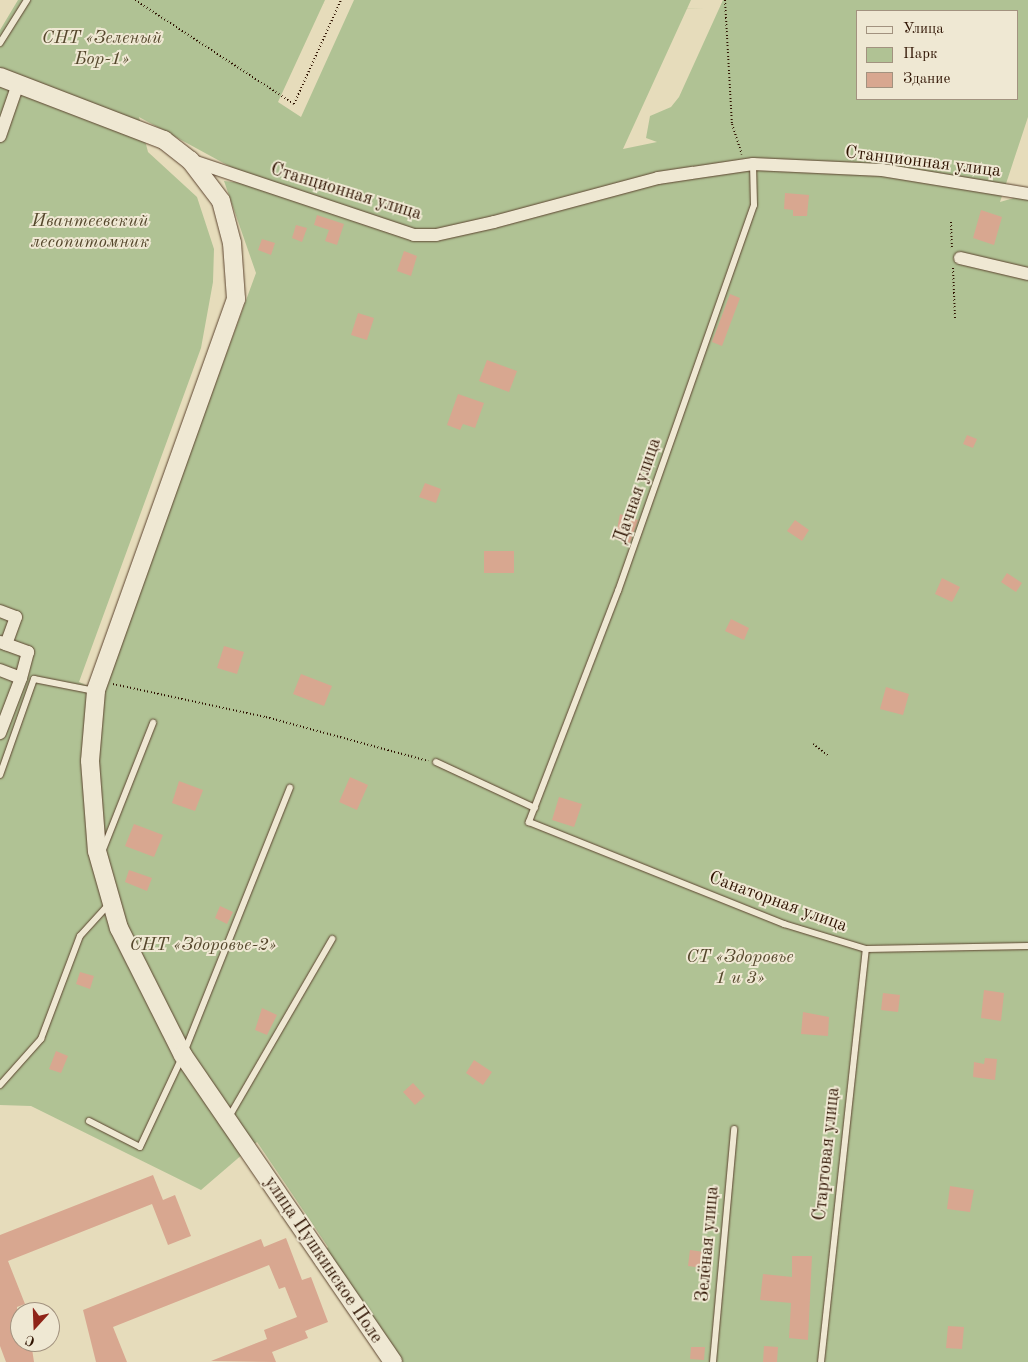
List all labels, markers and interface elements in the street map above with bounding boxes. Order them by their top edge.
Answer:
legend [856,10,1018,100]
text: Улица [903,22,944,37]
park label: СНТ «Зеленый Бор-1» [42,28,162,70]
text: Парк [903,47,938,62]
text: Здание [903,72,950,87]
street label: Станционная улица [844,142,1002,182]
street label: Станционная улица [268,159,424,225]
park label: Ивантеевский лесопитомник [31,211,149,253]
street label: Дачная улица [610,435,666,547]
street label: Санаторная улица [706,867,850,937]
park label: СНТ «Здоровье-2» [130,934,276,956]
park label: СТ «Здоровье 1 и 3» [686,947,794,990]
street label: Стартовая улица [809,1086,845,1222]
street label: улица Пушкинское Поле [259,1172,387,1348]
street label: Зелёная улица [692,1185,724,1303]
north arrow [10,1302,60,1352]
text: С [23,1332,37,1348]

